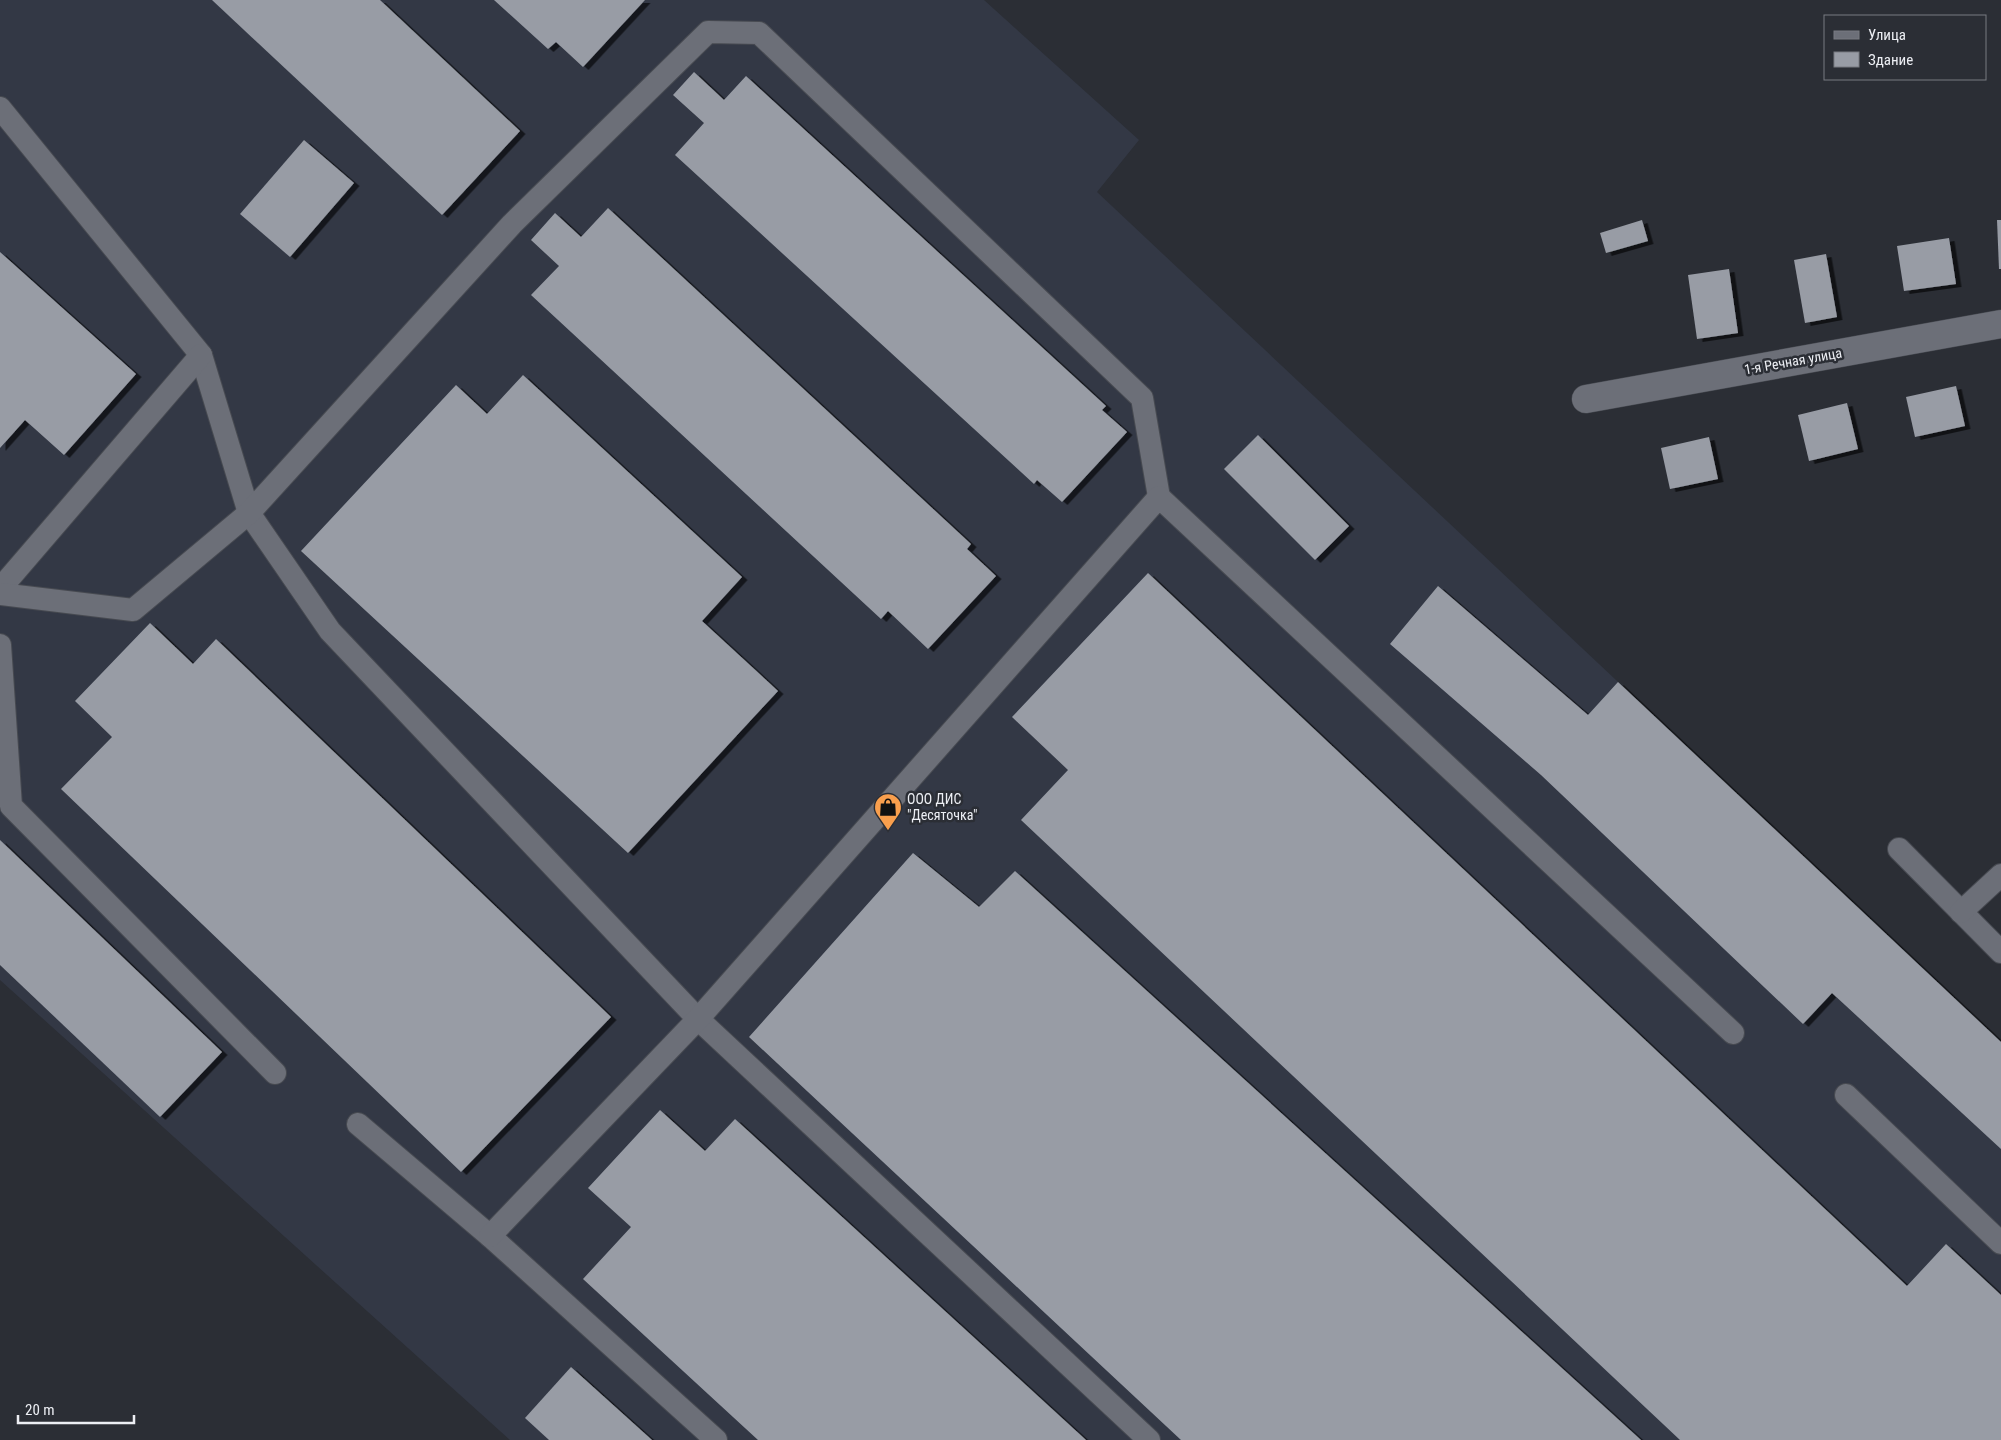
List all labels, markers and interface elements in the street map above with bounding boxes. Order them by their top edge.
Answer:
legend [1824,15,1986,80]
text: Улица [1868,26,1906,44]
text: Здание [1868,51,1913,69]
street label: 1-я Речная улица [1743,345,1843,377]
place label: ООО ДИС "Десяточка" [907,791,977,823]
shop icon: ООО ДИС "Десяточка" [873,792,903,831]
scale bar [18,1392,134,1424]
text: 20 m [25,1401,55,1419]

